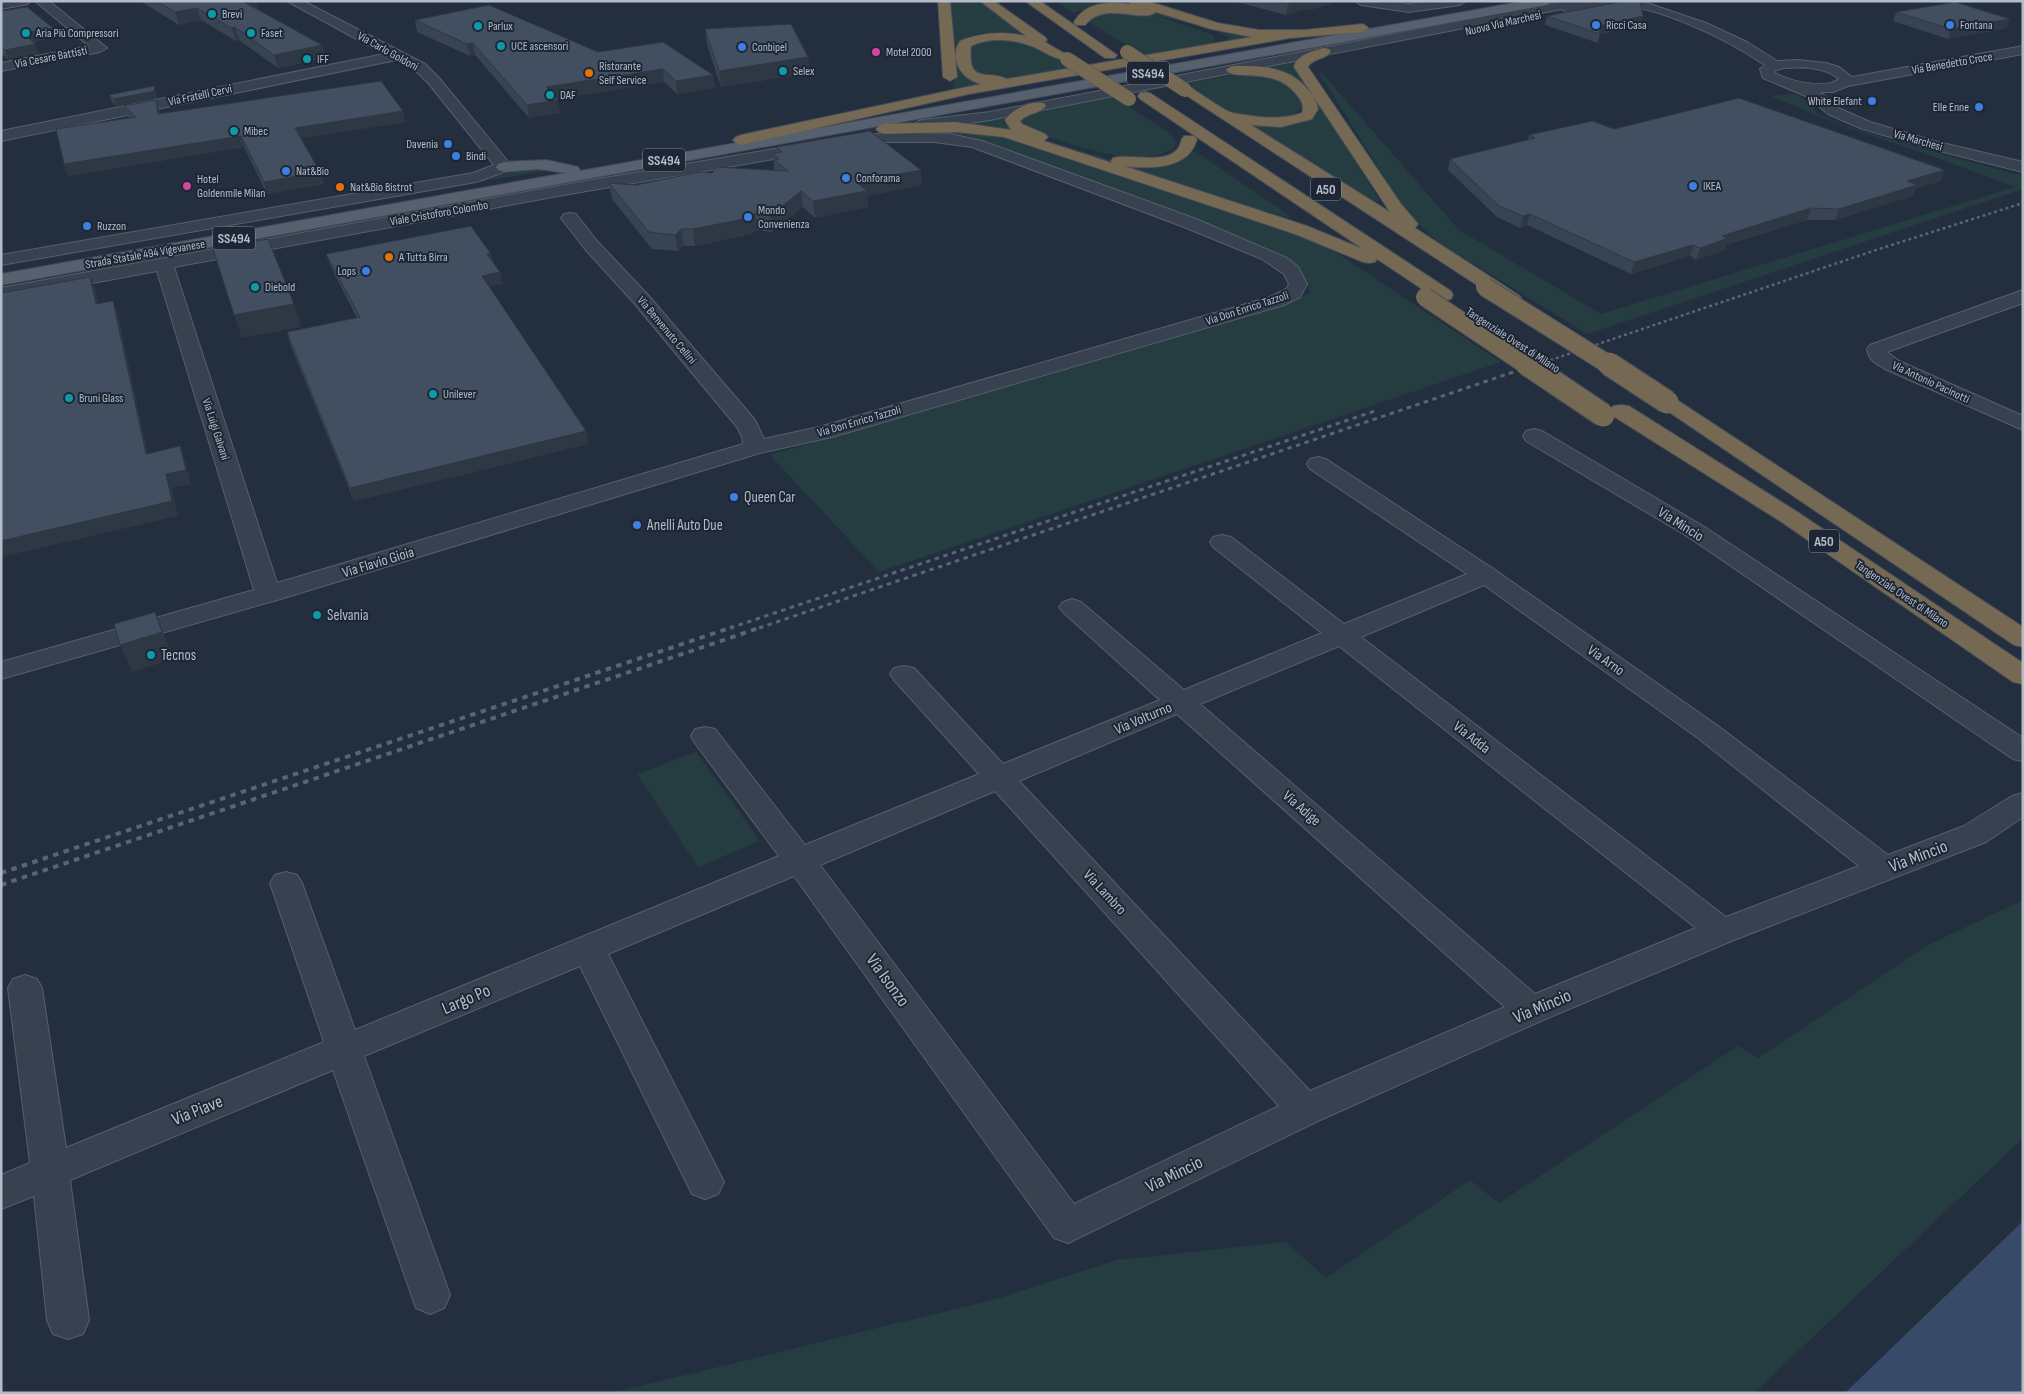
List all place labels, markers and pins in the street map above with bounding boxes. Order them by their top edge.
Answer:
place label: Brevi [222,7,242,22]
marker: Brevi [206,8,218,20]
place label: Ricci Casa [1606,18,1647,33]
place label: Fontana [1960,18,1993,33]
place label: Parlux [488,19,513,34]
marker: Ricci Casa [1590,19,1602,31]
marker: Fontana [1944,19,1956,31]
marker: Parlux [472,20,484,32]
place label: Aria Più Compressori [35,26,118,41]
place label: Faset [261,26,283,41]
marker: Aria Più Compressori [20,27,32,39]
marker: Faset [245,27,257,39]
place label: UCE ascensori [511,39,568,54]
marker: UCE ascensori [495,40,507,52]
place label: Conbipel [752,40,787,55]
marker: Conbipel [736,41,748,53]
place label: Motel 2000 [886,45,932,60]
marker: Motel 2000 [870,46,882,58]
place label: IFF [317,52,329,67]
marker: IFF [301,53,313,65]
place label: Ristorante Self Service [599,59,647,88]
place label: Selex [793,64,815,79]
marker: Selex [777,65,789,77]
marker: Ristorante Self Service [583,67,595,79]
place label: DAF [560,88,576,103]
marker: DAF [544,89,556,101]
place label: White Elefant [1808,94,1862,109]
marker: White Elefant [1866,95,1878,107]
place label: Elle Enne [1933,100,1969,115]
marker: Elle Enne [1973,101,1985,113]
place label: Mibec [244,124,268,139]
marker: Mibec [228,125,240,137]
place label: Davenia [406,137,438,152]
marker: Davenia [442,138,454,150]
place label: Bindi [466,149,486,164]
marker: Bindi [450,150,462,162]
place label: Nat&Bio [296,164,329,179]
marker: Nat&Bio [280,165,292,177]
place label: Conforama [856,171,901,186]
place label: Hotel Goldenmile Milan [197,172,265,201]
marker: Conforama [840,172,852,184]
place label: IKEA [1703,179,1722,194]
marker: Hotel Goldenmile Milan [181,180,193,192]
place label: Nat&Bio Bistrot [350,180,413,195]
marker: IKEA [1687,180,1699,192]
marker: Nat&Bio Bistrot [334,181,346,193]
place label: Mondo Convenienza [758,203,810,232]
marker: Mondo Convenienza [742,211,754,223]
place label: Ruzzon [97,219,126,234]
marker: Ruzzon [81,220,93,232]
place label: A Tutta Birra [398,250,448,265]
marker: A Tutta Birra [383,251,395,263]
place label: Lops [337,264,356,279]
marker: Lops [360,265,372,277]
place label: Diebold [265,280,295,295]
marker: Diebold [249,281,261,293]
place label: Unilever [443,387,477,402]
marker: Unilever [427,388,439,400]
place label: Bruni Glass [79,391,123,406]
marker: Bruni Glass [63,392,75,404]
place label: Queen Car [744,488,796,507]
marker: Queen Car [728,491,740,503]
place label: Anelli Auto Due [646,516,723,535]
marker: Anelli Auto Due [631,519,643,531]
place label: Selvania [327,606,369,625]
marker: Selvania [311,609,323,621]
place label: Tecnos [161,646,196,665]
marker: Tecnos [145,649,157,661]

